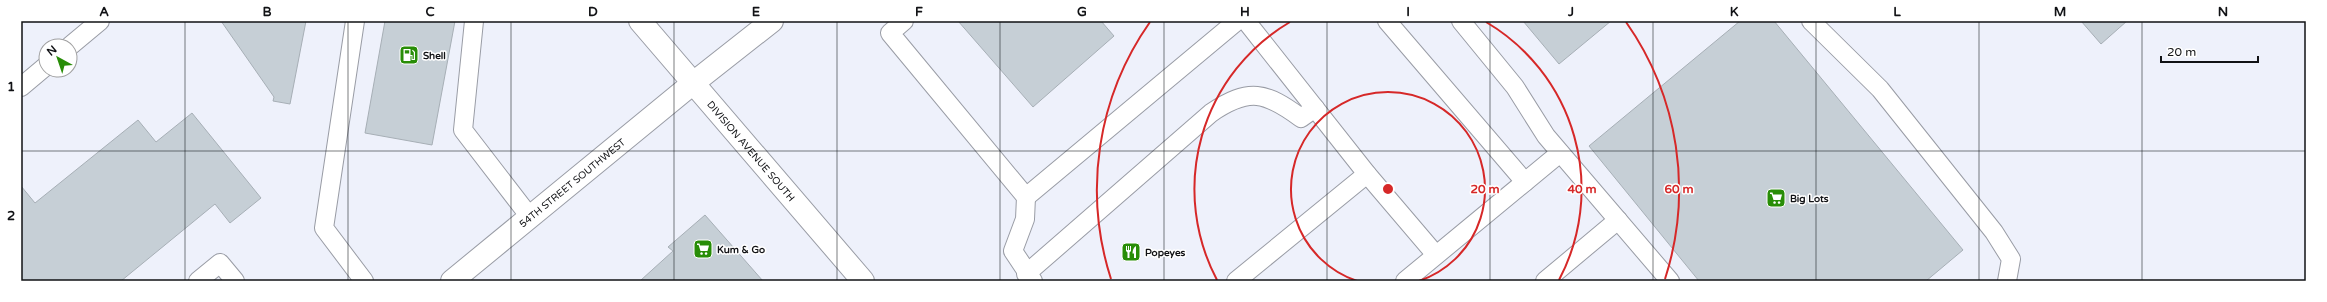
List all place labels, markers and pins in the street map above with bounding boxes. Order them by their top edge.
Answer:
fuel station icon: Shell [398,44,420,66]
place label: Shell [423,50,446,62]
centre of rings [1381,182,1395,196]
supermarket icon: Big Lots [1765,187,1787,209]
place label: Big Lots [1790,193,1829,205]
supermarket icon: Kum & Go [692,238,714,260]
restaurant icon: Popeyes [1120,241,1142,263]
place label: Kum & Go [717,244,765,256]
place label: Popeyes [1145,247,1186,259]

